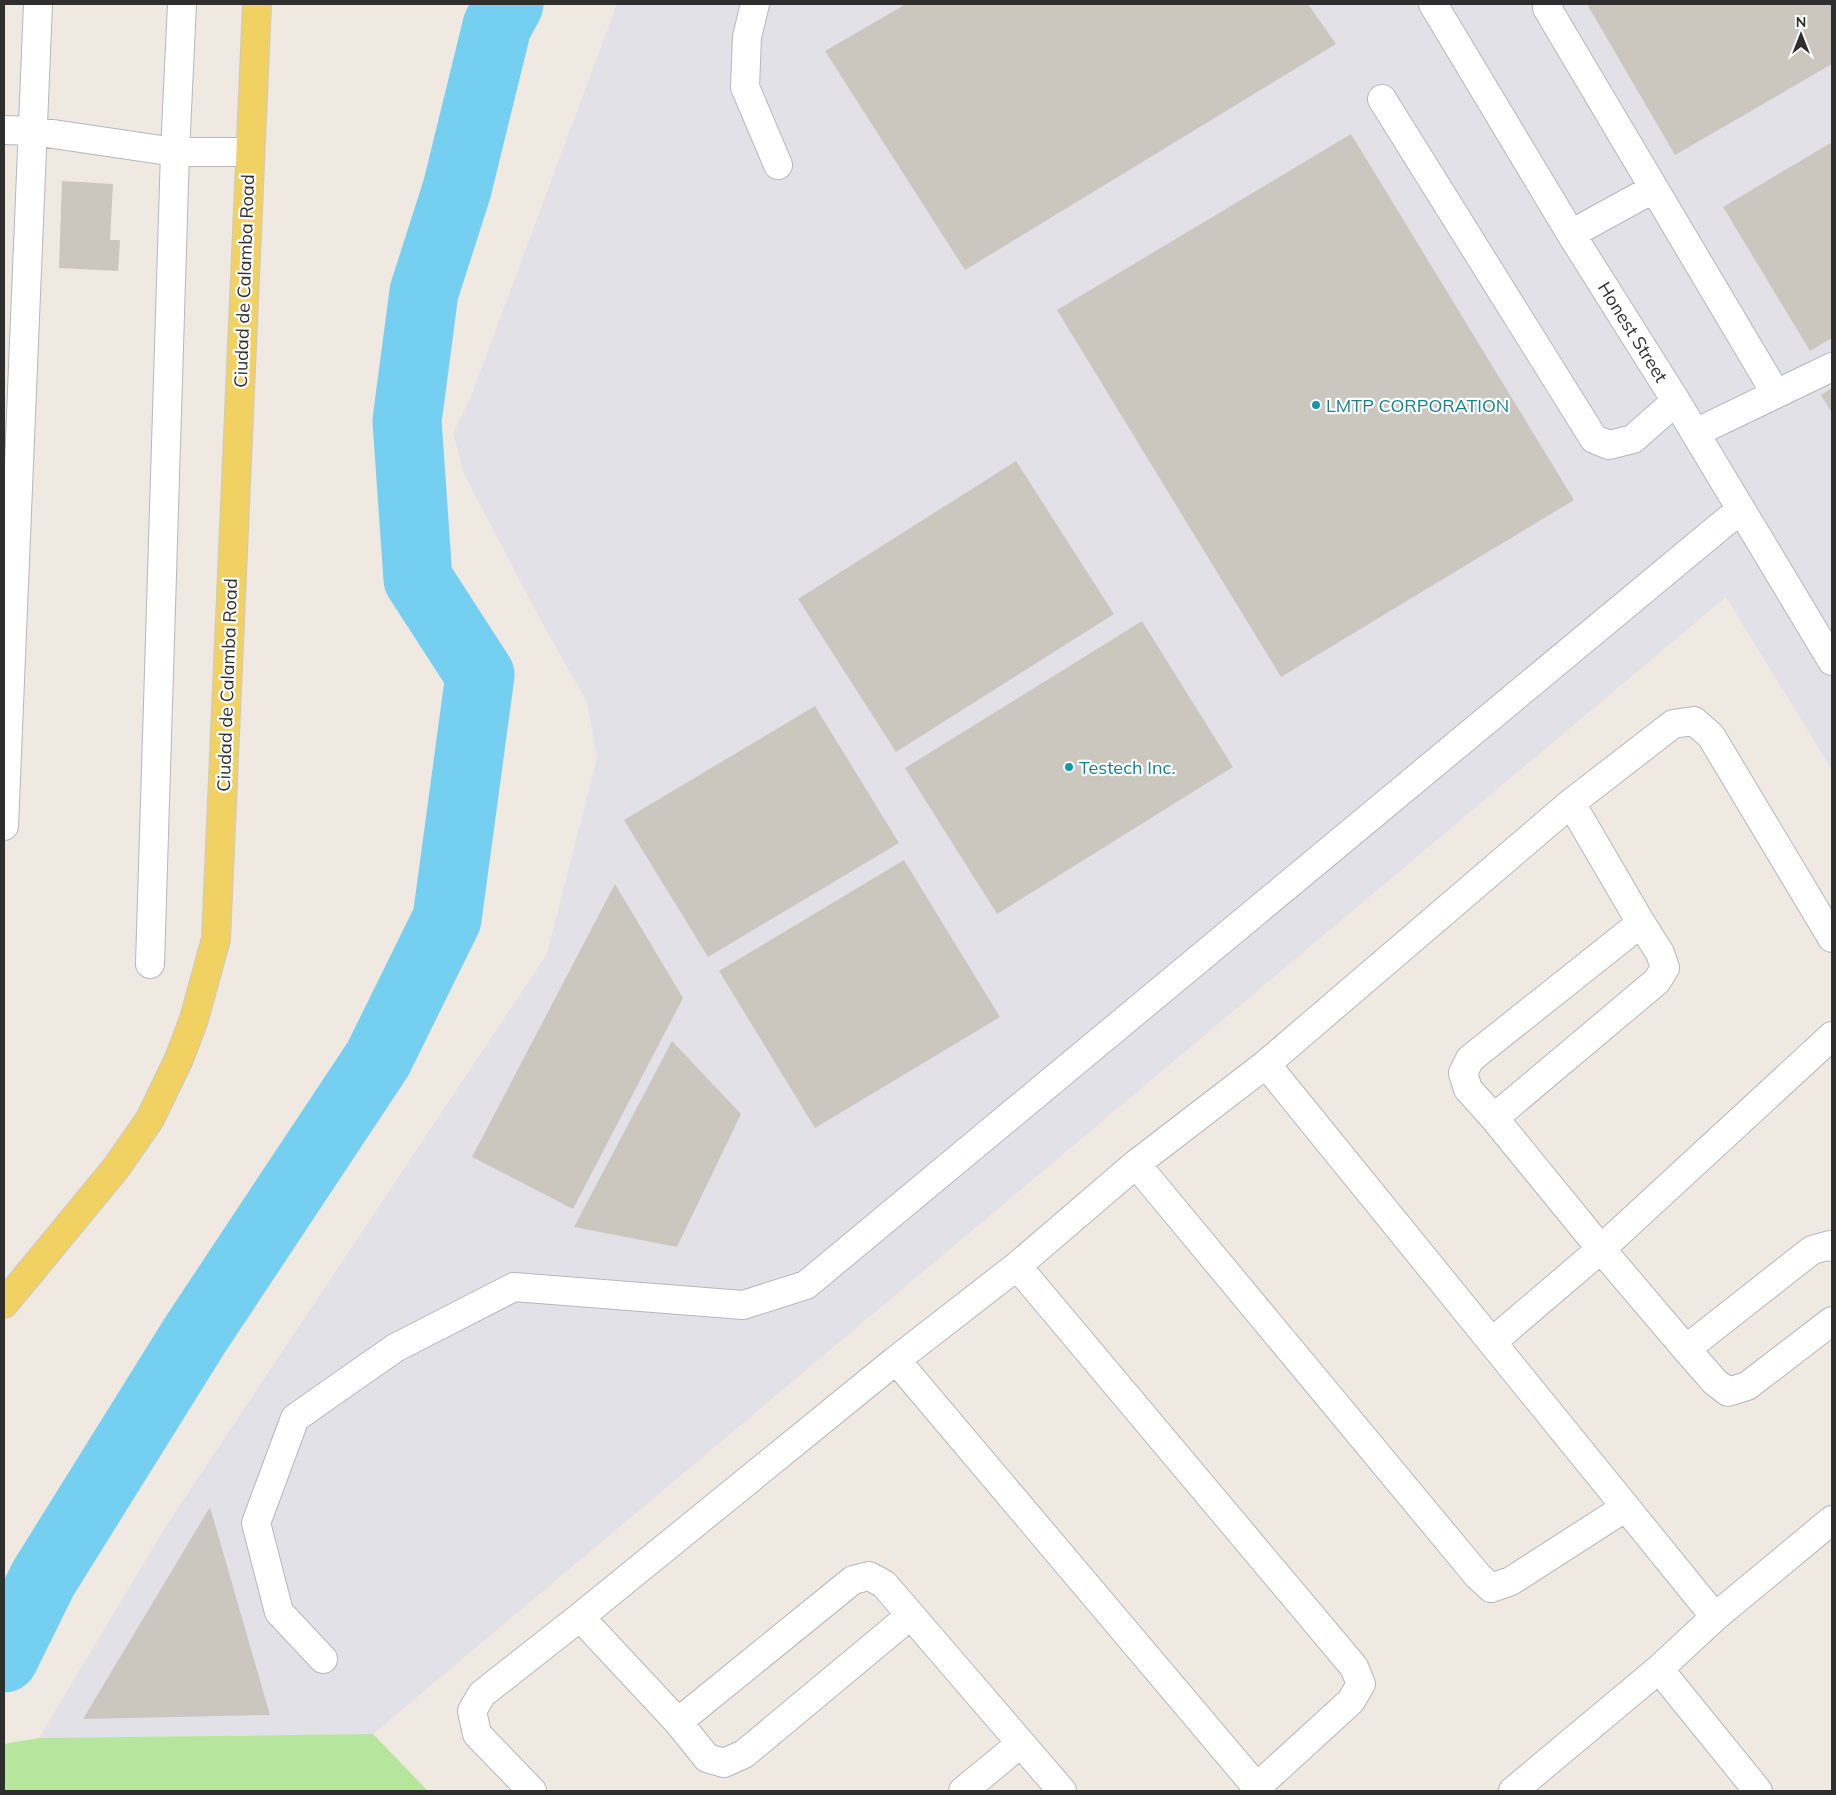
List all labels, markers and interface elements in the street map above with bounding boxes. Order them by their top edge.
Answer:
north arrow [1776,10,1826,60]
text: N [1796,13,1806,31]
street label: Ciudad de Calamba Road [229,174,259,388]
street label: Honest Street [1593,278,1673,386]
place label: LMTP CORPORATION [1326,394,1509,417]
marker: LMTP CORPORATION [1310,399,1322,411]
street label: Ciudad de Calamba Road [212,578,242,792]
place label: Testech Inc. [1079,756,1176,779]
marker: Testech Inc. [1063,761,1075,773]

